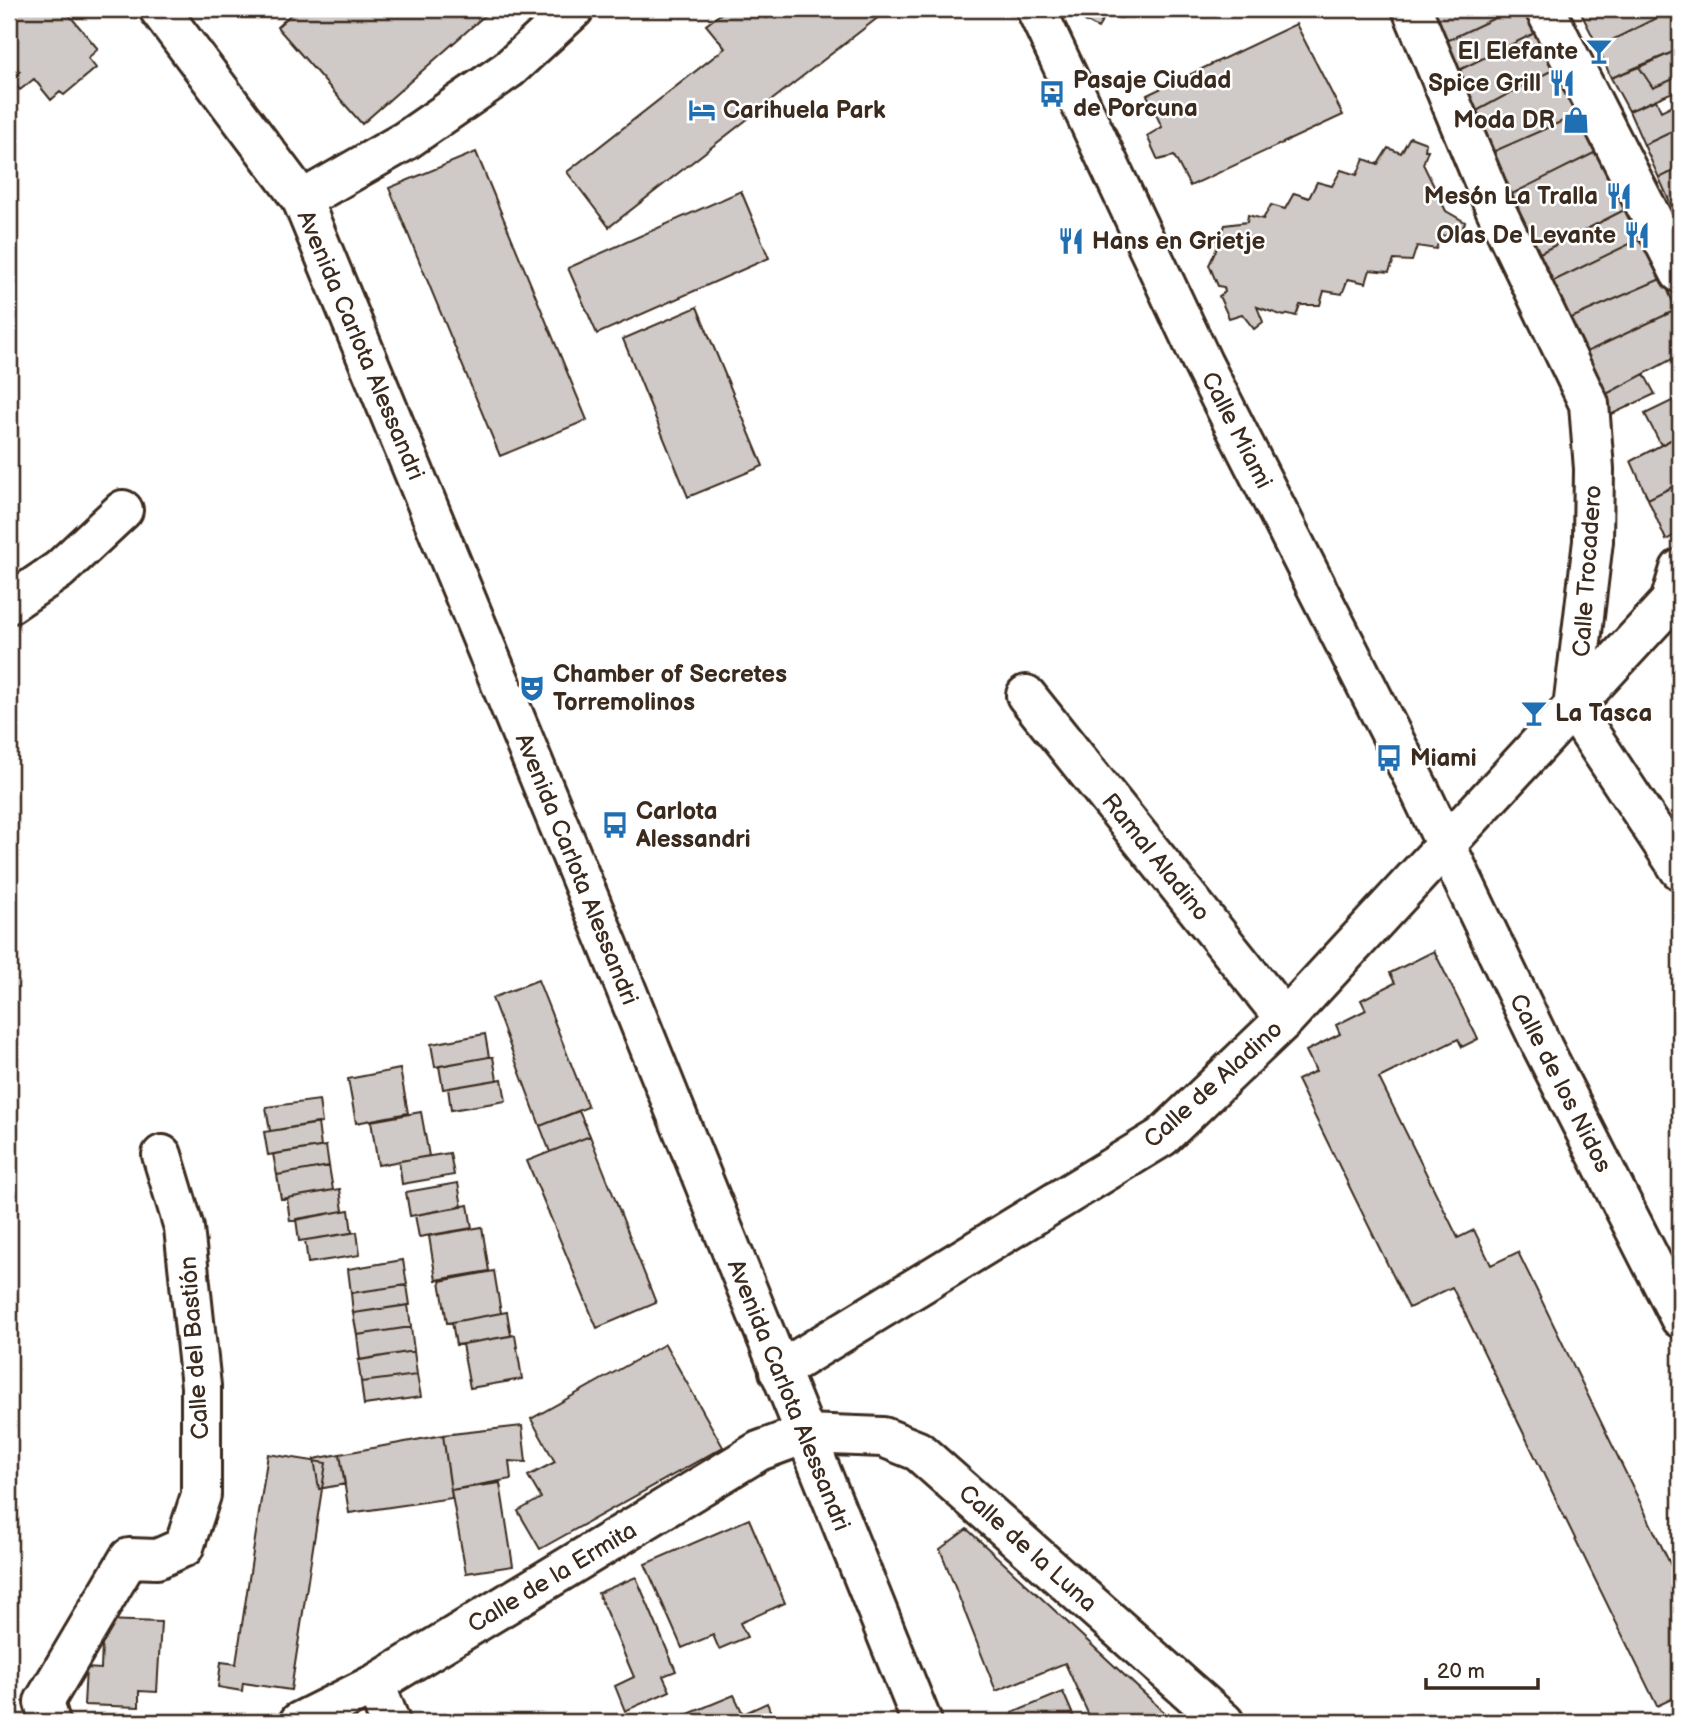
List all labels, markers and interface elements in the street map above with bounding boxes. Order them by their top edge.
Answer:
bar icon: El Elefante [1584,36,1614,66]
place label: El Elefante [1458,37,1578,66]
place label: Pasaje Ciudad de Porcuna [1073,66,1231,123]
restaurant icon: Spice Grill [1547,68,1577,98]
place label: Spice Grill [1428,69,1541,98]
bus stop icon: Pasaje Ciudad de Porcuna [1037,79,1067,109]
hotel icon: Carihuela Park [687,95,717,125]
place label: Carihuela Park [723,96,886,125]
shop icon: Moda DR [1561,105,1591,135]
place label: Moda DR [1453,106,1555,135]
restaurant icon: Mesón La Tralla [1604,181,1634,211]
place label: Mesón La Tralla [1424,182,1598,211]
street label: Avenida Carlota Alessandri [291,206,431,484]
restaurant icon: Olas De Levante [1622,220,1652,250]
place label: Olas De Levante [1437,221,1616,250]
restaurant icon: Hans en Grietje [1056,226,1086,256]
place label: Hans en Grietje [1092,227,1265,256]
street label: Calle Miami [1195,367,1278,494]
street label: Calle Trocadero [1567,484,1608,658]
place label: Chamber of Secretes Torremolinos [553,660,787,717]
theatre icon: Chamber of Secretes Torremolinos [517,673,547,703]
bar icon: La Tasca [1519,698,1549,728]
place label: La Tasca [1555,699,1652,728]
street label: Avenida Carlota Alessandri [509,729,644,1009]
bus stop icon: Miami [1374,743,1404,773]
place label: Miami [1410,744,1477,773]
street label: Ramal Aladino [1095,788,1216,927]
place label: Carlota Alessandri [635,797,751,854]
bus stop icon: Carlota Alessandri [600,810,630,840]
street label: Calle de los Nidos [1503,989,1618,1177]
street label: Calle de Aladino [1138,1015,1289,1154]
street label: Calle del Bastión [174,1255,215,1441]
street label: Avenida Carlota Alessandri [721,1255,856,1535]
street label: Calle de la Luna [953,1479,1103,1618]
street label: Calle de la Ermita [463,1516,642,1639]
scale bar [1426,1647,1538,1691]
text: 20 m [1437,1659,1485,1684]

